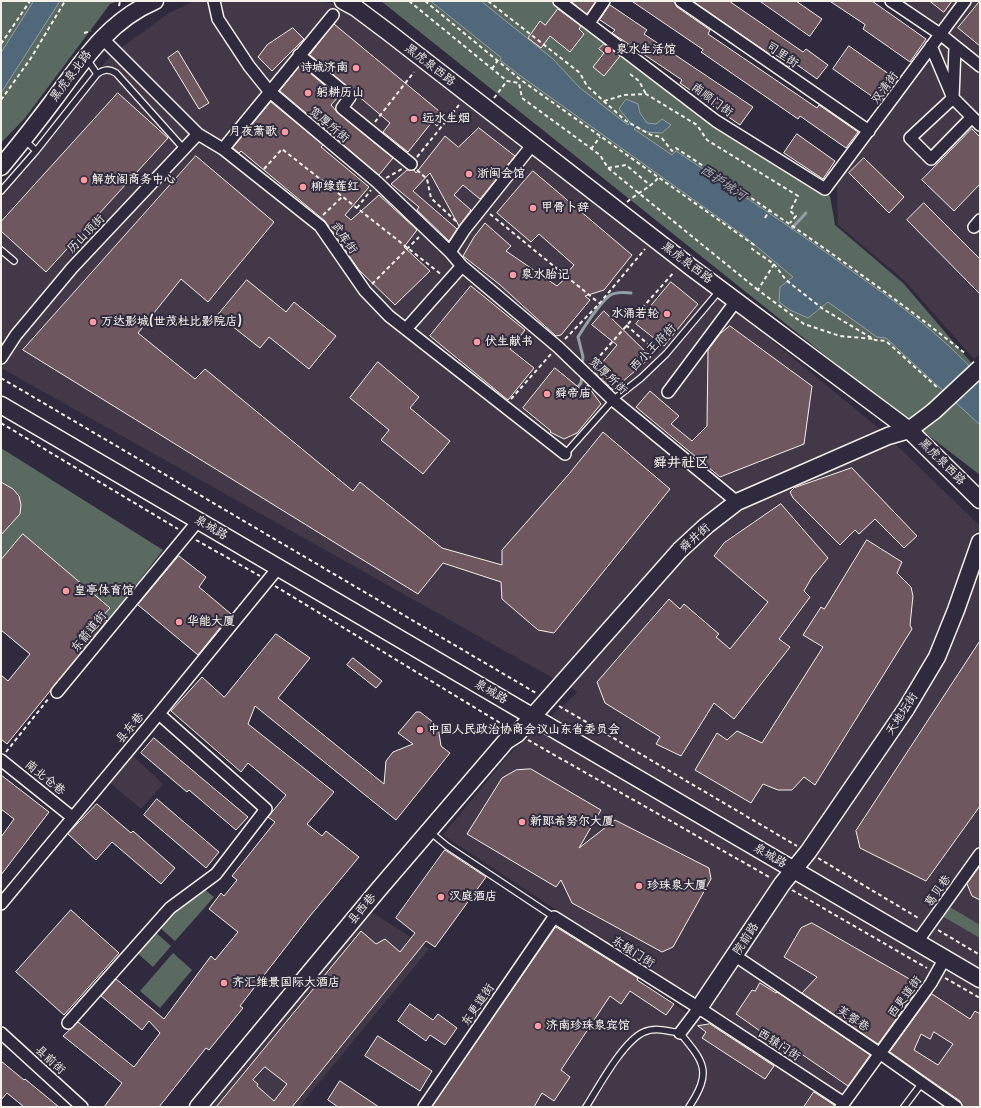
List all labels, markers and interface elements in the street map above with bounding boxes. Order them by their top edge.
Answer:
street label: 司里街 [763,39,801,71]
street label: 黑虎泉西路 [402,41,458,89]
place label: 泉水生活馆 [616,43,676,57]
marker: 泉水生活馆 [603,45,613,55]
street label: 黑虎泉北路 [47,48,95,104]
place label: 诗城济南 [300,61,348,75]
marker: 诗城济南 [351,63,361,73]
street label: 双清街 [869,69,901,107]
street label: 南顺门街 [688,80,736,120]
place label: 躬耕历山 [316,86,364,100]
marker: 躬耕历山 [303,88,313,98]
street label: 宽厚所街 [306,104,352,146]
place label: 远水生烟 [422,112,470,126]
marker: 远水生烟 [409,114,419,124]
place label: 月夜萧歌 [229,125,277,139]
marker: 月夜萧歌 [280,127,290,137]
water label: 西护城河 [697,162,749,204]
place label: 浙闽会馆 [477,167,525,181]
marker: 浙闽会馆 [464,169,474,179]
place label: 解放阁商务中心 [92,173,176,187]
marker: 解放阁商务中心 [79,175,89,185]
place label: 柳绿莲红 [311,180,359,194]
marker: 柳绿莲红 [298,182,308,192]
place label: 甲骨卜辞 [541,201,589,215]
marker: 甲骨卜辞 [528,203,538,213]
street label: 历山顶街 [64,212,108,256]
street label: 武库街 [328,219,360,257]
street label: 黑虎泉西路 [659,239,715,287]
place label: 泉水胎记 [521,268,569,282]
marker: 泉水胎记 [508,270,518,280]
place label: 水涌若轮 [611,307,659,321]
marker: 水涌若轮 [662,309,672,319]
place label: 万达影城(世茂杜比影院店) [101,315,242,329]
marker: 万达影城(世茂杜比影院店) [88,317,98,327]
street label: 西小王府街 [627,321,679,375]
place label: 伏生献书 [485,335,533,349]
marker: 伏生献书 [472,337,482,347]
street label: 宽厚所街 [586,354,630,398]
place label: 舜帝庙 [555,387,591,401]
marker: 舜帝庙 [542,389,552,399]
street label: 黑虎泉西路 [916,436,968,488]
district label: 舜井社区 [653,455,709,471]
street label: 泉城路 [192,513,230,543]
street label: 舜井街 [677,521,713,555]
place label: 皇亭体育馆 [74,584,134,598]
marker: 皇亭体育馆 [61,586,71,596]
street label: 东箭道街 [68,609,110,655]
place label: 华能大厦 [187,615,235,629]
marker: 华能大厦 [174,617,184,627]
street label: 泉城路 [472,677,510,707]
street label: 天地坛街 [883,690,921,738]
street label: 县东巷 [113,710,147,746]
place label: 中国人民政治协商会议山东省委员会 [428,723,620,737]
marker: 中国人民政治协商会议山东省委员会 [415,725,425,735]
street label: 南北仓巷 [22,757,68,799]
place label: 新郎希努尔大厦 [530,815,614,829]
marker: 新郎希努尔大厦 [517,817,527,827]
street label: 泉城路 [751,841,789,871]
street label: 葛贝巷 [922,872,954,910]
place label: 珍珠泉大厦 [647,879,707,893]
marker: 珍珠泉大厦 [634,881,644,891]
place label: 汉庭酒店 [449,890,497,904]
street label: 县西巷 [345,891,379,927]
marker: 汉庭酒店 [436,892,446,902]
street label: 院前路 [730,920,762,958]
street label: 东辕门街 [609,933,657,971]
street label: 西更道街 [885,973,925,1021]
place label: 齐汇维景国际大酒店 [232,976,340,990]
marker: 齐汇维景国际大酒店 [219,978,229,988]
street label: 东更道街 [459,981,497,1029]
street label: 芙蓉巷 [834,1003,872,1035]
place label: 济南珍珠泉宾馆 [546,1019,630,1033]
marker: 济南珍珠泉宾馆 [533,1021,543,1031]
street label: 西辕门街 [755,1026,803,1064]
street label: 县前街 [32,1042,68,1078]

